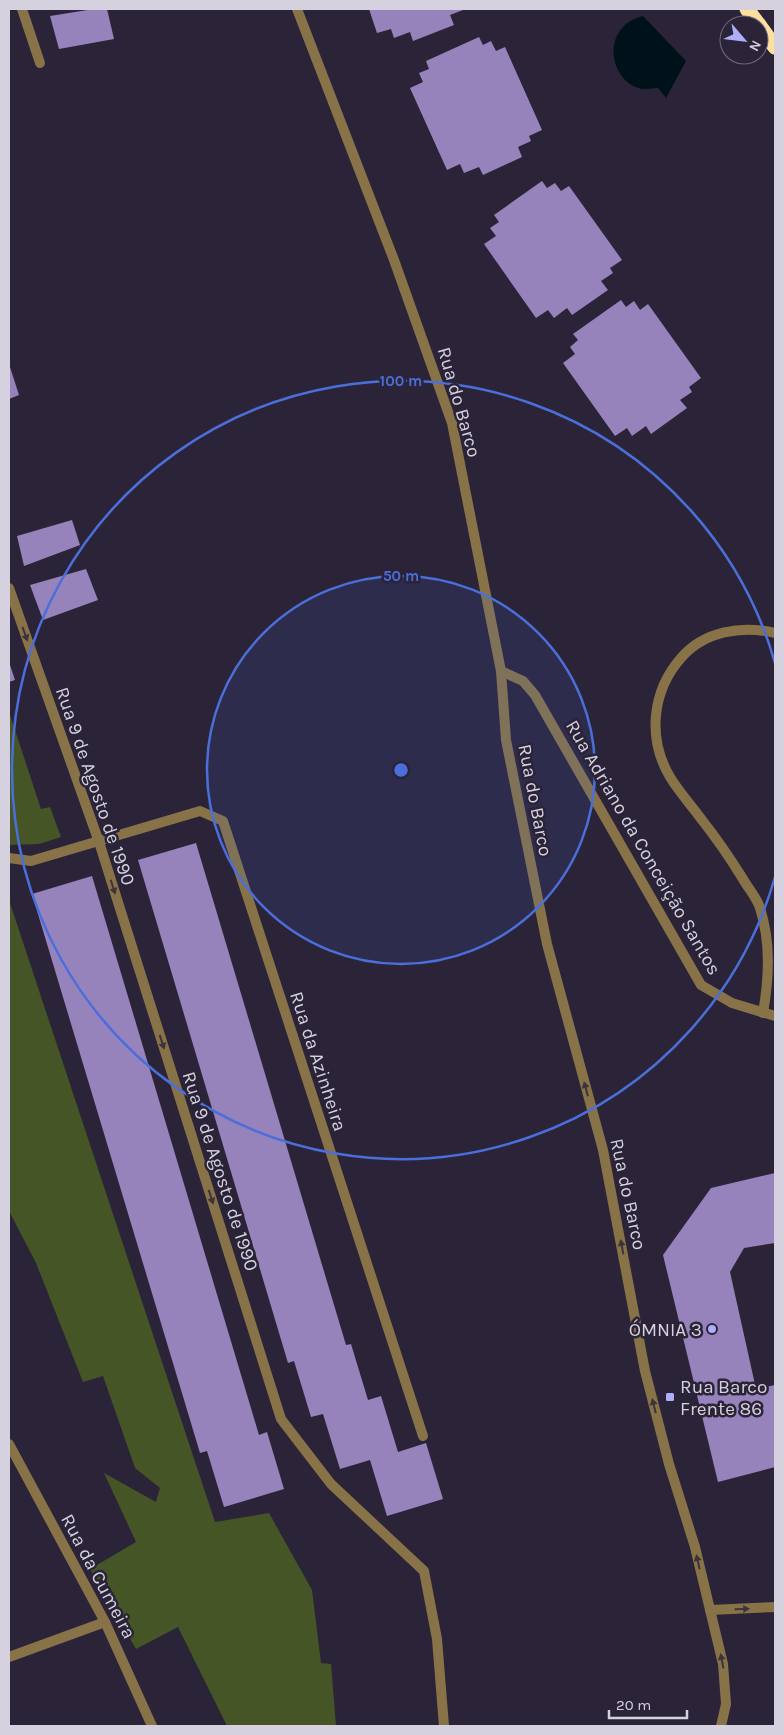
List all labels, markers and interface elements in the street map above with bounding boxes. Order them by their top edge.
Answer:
north arrow [719,15,769,65]
text: N [745,37,765,54]
street label: Rua do Barco [433,345,485,460]
text: 100 m [380,372,422,390]
text: 50 m [383,567,419,585]
one-way arrow [21,627,29,642]
street label: Rua 9 de Agosto de 1990 [51,684,139,888]
street label: Rua Adriano da Conceição Santos [561,716,725,979]
street label: Rua do Barco [513,742,557,858]
centre of rings [392,761,410,779]
one-way arrow [109,880,117,895]
street label: Rua da Azinheira [285,989,351,1134]
one-way arrow [158,1034,166,1049]
street label: Rua 9 de Agosto de 1990 [177,1069,263,1274]
one-way arrow [582,1081,590,1096]
street label: Rua do Barco [605,1136,651,1252]
one-way arrow [207,1189,215,1204]
one-way arrow [618,1239,626,1255]
place label: ÓMNIA 3 [629,1318,702,1341]
marker: ÓMNIA 3 [706,1323,718,1335]
place label: Rua Barco Frente 86 [680,1376,767,1420]
marker: Rua Barco Frente 86 [664,1391,676,1403]
one-way arrow [650,1399,658,1414]
street label: Rua da Cumeira [56,1510,140,1643]
one-way arrow [694,1555,702,1570]
one-way arrow [735,1604,751,1612]
one-way arrow [717,1653,725,1669]
scale bar [609,1688,686,1720]
text: 20 m [616,1696,651,1714]

